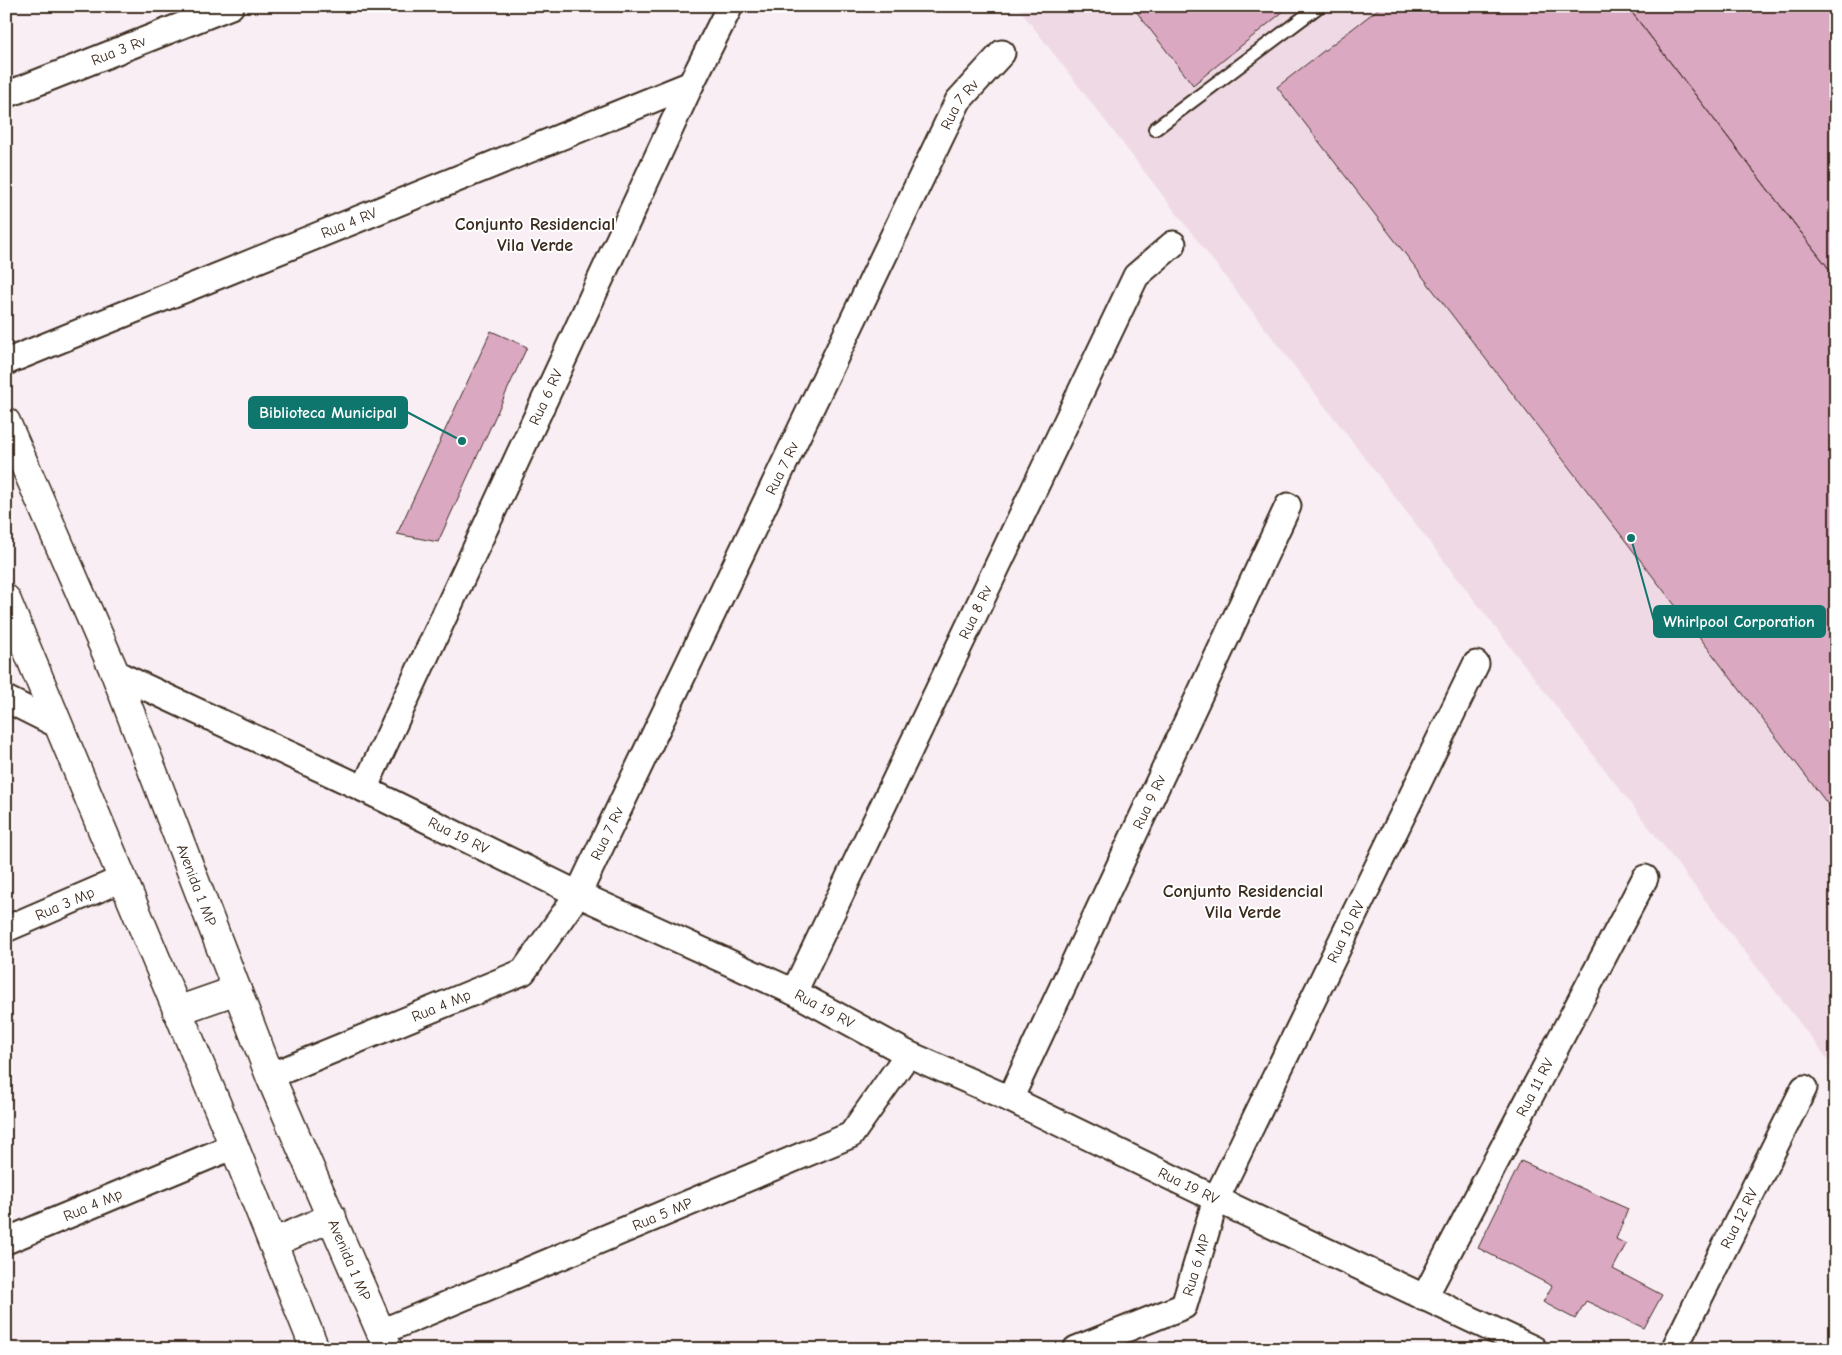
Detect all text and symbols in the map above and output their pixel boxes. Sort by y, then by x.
street label: Rua 3 Rv [89,31,149,69]
street label: Rua 7 Rv [937,75,983,133]
street label: Rua 4 RV [318,203,379,242]
district label: Conjunto Residencial Vila Verde [455,214,615,256]
street label: Rua 6 RV [525,366,566,428]
callout: Biblioteca Municipal [249,397,407,428]
text: Biblioteca Municipal [259,404,397,422]
street label: Rua 7 Rv [762,438,803,498]
street label: Rua 8 Rv [955,582,996,642]
callout: Whirlpool Corporation [1654,606,1825,637]
text: Whirlpool Corporation [1663,613,1815,631]
street label: Rua 9 Rv [1129,771,1170,832]
street label: Rua 7 Rv [587,803,628,863]
street label: Rua 19 RV [425,813,492,858]
street label: Avenida 1 MP [173,842,221,929]
district label: Conjunto Residencial Vila Verde [1163,881,1323,923]
street label: Rua 3 Mp [32,883,97,924]
street label: Rua 10 RV [1323,898,1368,966]
street label: Rua 4 Mp [409,985,473,1026]
street label: Rua 19 RV [792,985,858,1032]
street label: Rua 11 RV [1512,1055,1558,1120]
street label: Rua 19 RV [1155,1163,1222,1208]
street label: Rua 4 Mp [61,1185,125,1225]
street label: Rua 12 RV [1716,1185,1762,1252]
street label: Rua 5 MP [630,1193,696,1235]
street label: Avenida 1 MP [324,1217,375,1304]
street label: Rua 6 MP [1179,1231,1214,1298]

